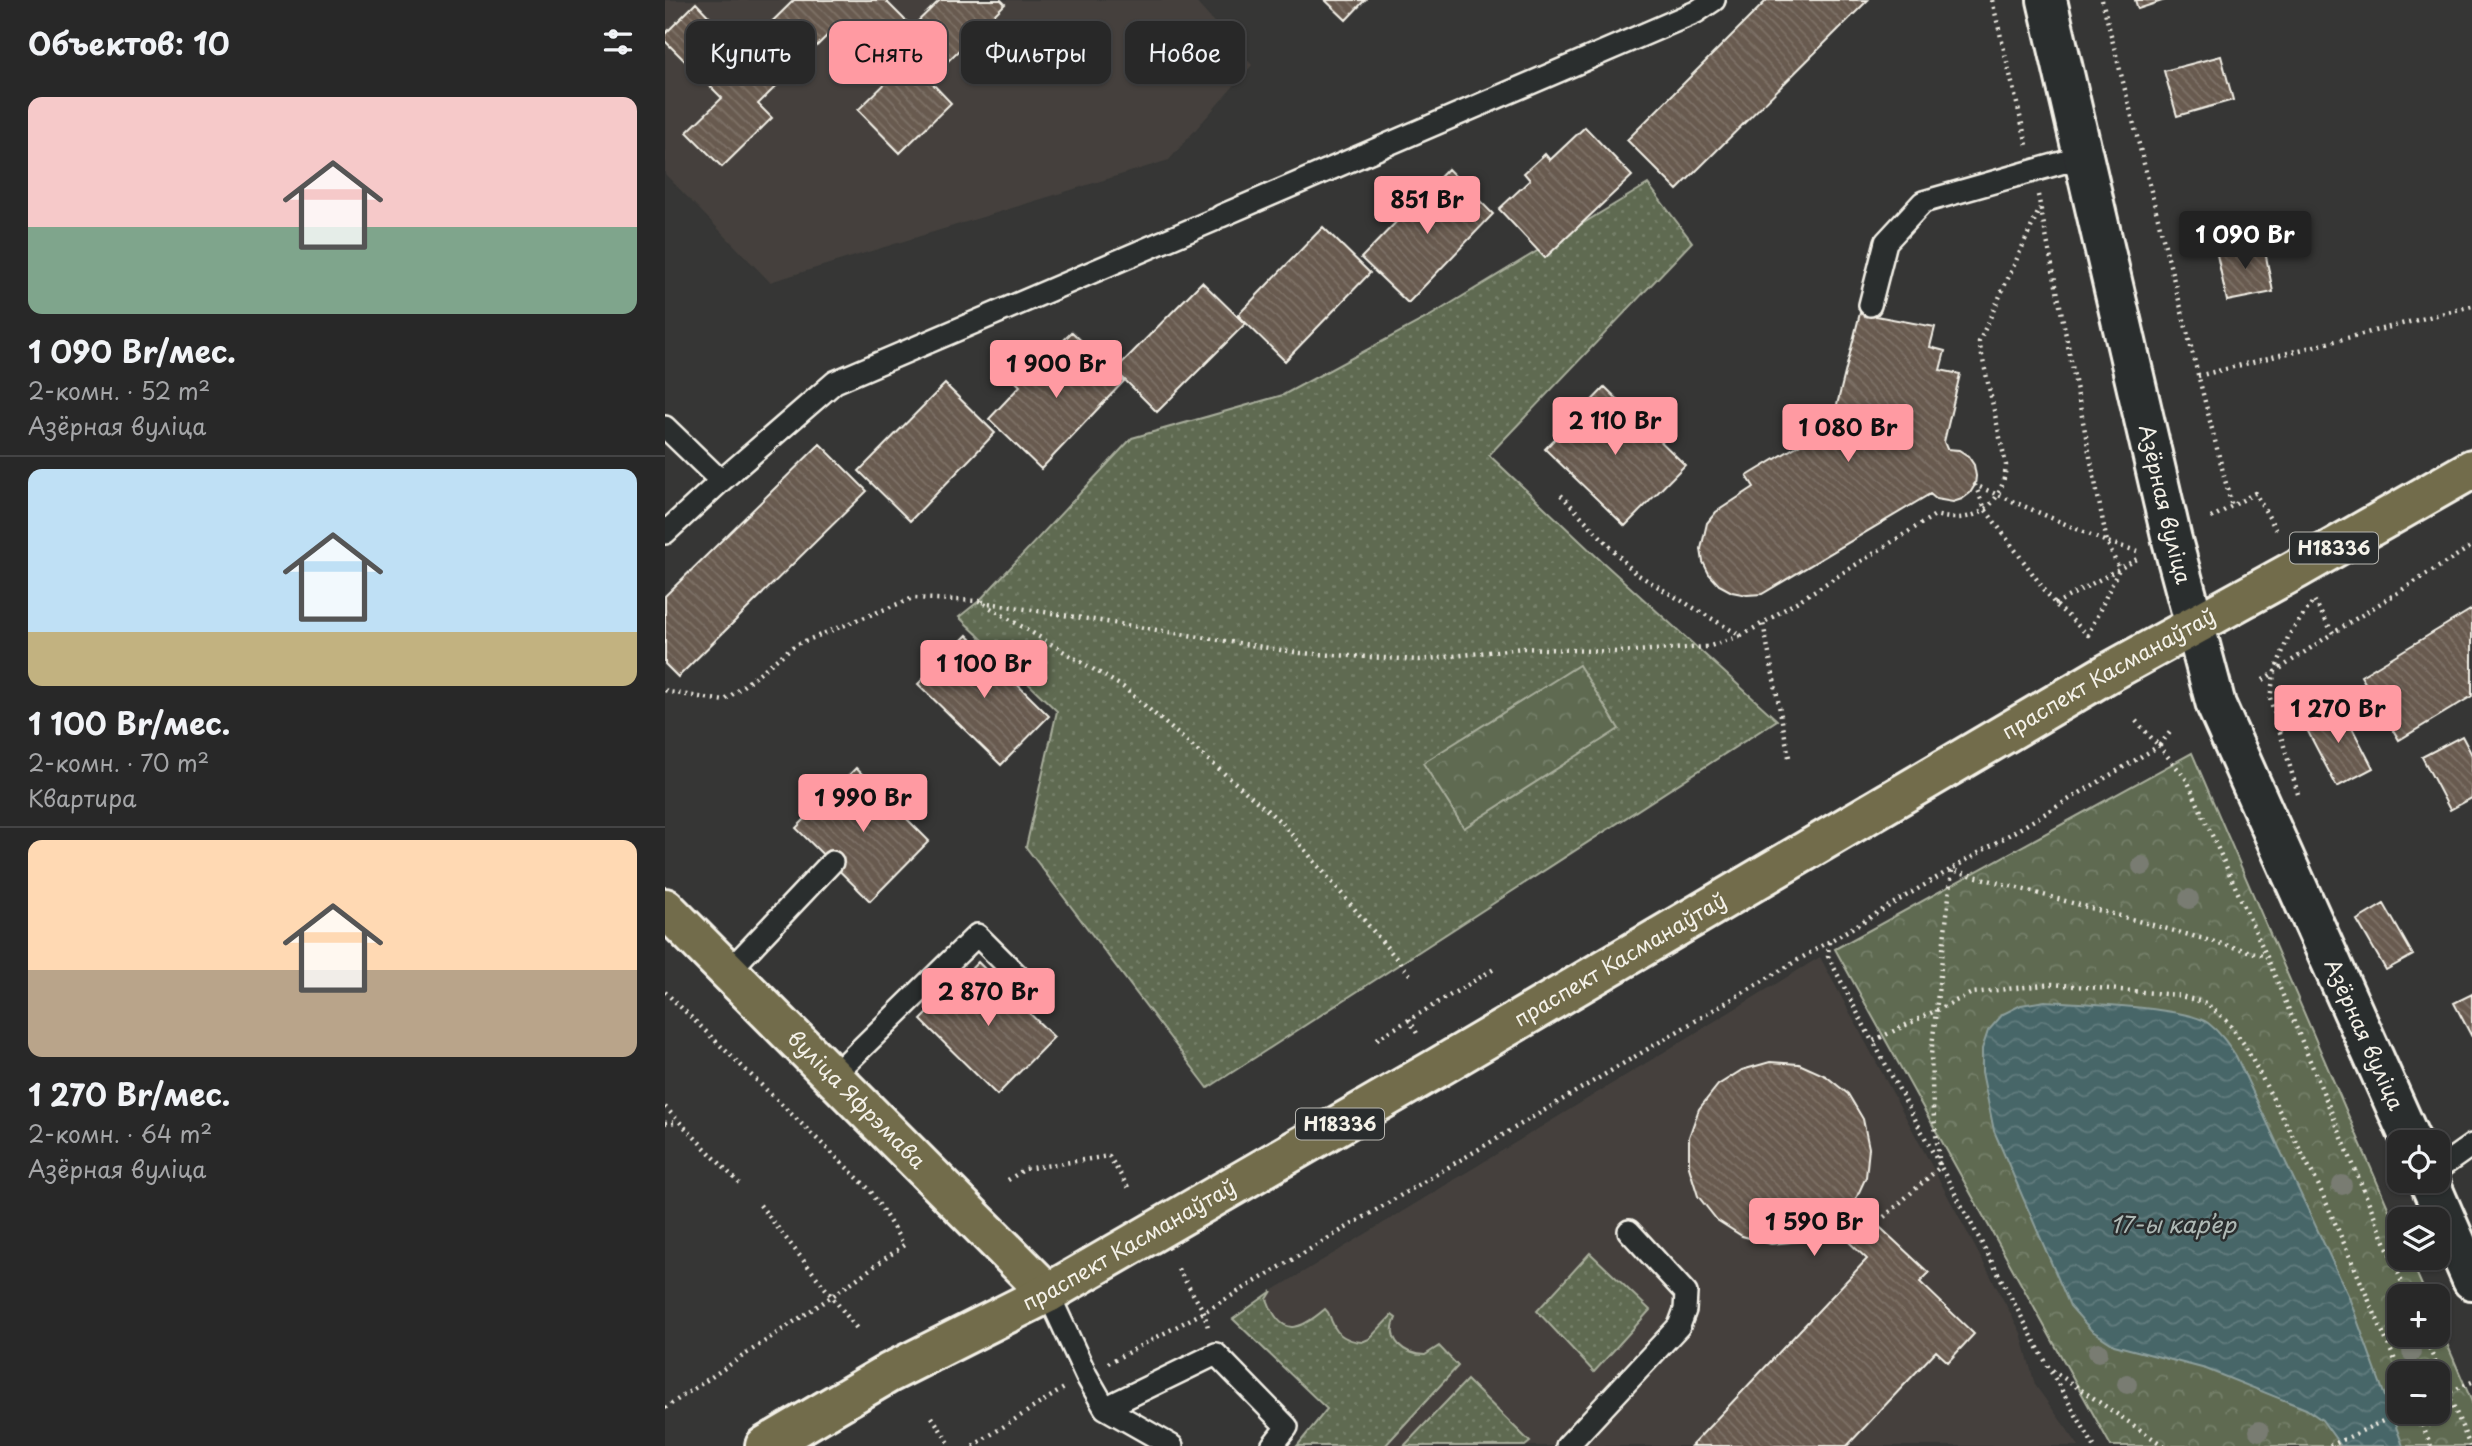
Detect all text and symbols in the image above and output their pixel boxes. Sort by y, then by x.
text: Объектов: 10 [28,20,230,65]
chip: Купить [686,21,815,84]
chip: Снять [829,21,947,84]
chip: Фильтры [961,21,1111,84]
chip: Новое [1125,21,1245,84]
icon: filters [599,23,637,61]
icon: home [270,142,396,268]
pin: 851 Br [1370,176,1484,236]
text: 851 Br [1390,181,1464,216]
pin: 1 090 Br [2173,212,2317,271]
text: 1 090 Br [2195,216,2295,251]
text: 1 090 Br/мес. [28,328,236,373]
pin: 1 900 Br [984,340,1128,400]
text: 1 900 Br [1006,345,1106,380]
text: 2-комн. · 52 m² [28,373,210,408]
pin: 2 110 Br [1543,398,1687,457]
text: 2 110 Br [1569,402,1661,437]
pin: 1 080 Br [1776,405,1920,464]
text: Азёрная вуліца [28,408,206,443]
text: 1 080 Br [1798,409,1898,444]
street label: Азёрная вуліца [2132,421,2201,587]
icon: home [270,514,396,640]
road number: Н18336 [2290,533,2378,564]
street label: праспект Касманаўтаў [1995,599,2221,746]
pin: 1 100 Br [912,640,1056,700]
text: 1 100 Br [936,645,1032,680]
pin: 1 270 Br [2266,686,2410,745]
text: 1 270 Br [2290,690,2386,725]
text: 1 100 Br/мес. [28,700,230,745]
text: 2-комн. · 70 m² [28,745,209,780]
pin: 1 990 Br [791,774,935,834]
text: 1 990 Br [814,779,912,814]
text: Квартира [28,780,136,815]
street label: праспект Касманаўтаў [1507,883,1732,1033]
icon: home [270,885,396,1011]
street label: Азёрная вуліца [2317,953,2413,1115]
pin: 2 870 Br [916,968,1060,1028]
text: 2 870 Br [938,973,1038,1008]
street label: вуліца Яфрэмава [781,1022,935,1176]
text: 1 270 Br/мес. [28,1071,230,1116]
road number: Н18336 [1296,1108,1384,1140]
text: 2-комн. · 64 m² [28,1116,212,1151]
map controls [2387,1130,2450,1424]
button: locate [2387,1130,2450,1193]
text: Азёрная вуліца [28,1151,206,1186]
street label: праспект Касманаўтаў [1016,1170,1241,1318]
pin: 1 590 Br [1742,1198,1886,1258]
text: 1 590 Br [1765,1203,1863,1238]
water label: 17-ы кар’ер [2110,1206,2237,1241]
button: layers [2387,1207,2450,1270]
button: + [2387,1284,2450,1347]
button: − [2387,1361,2450,1424]

